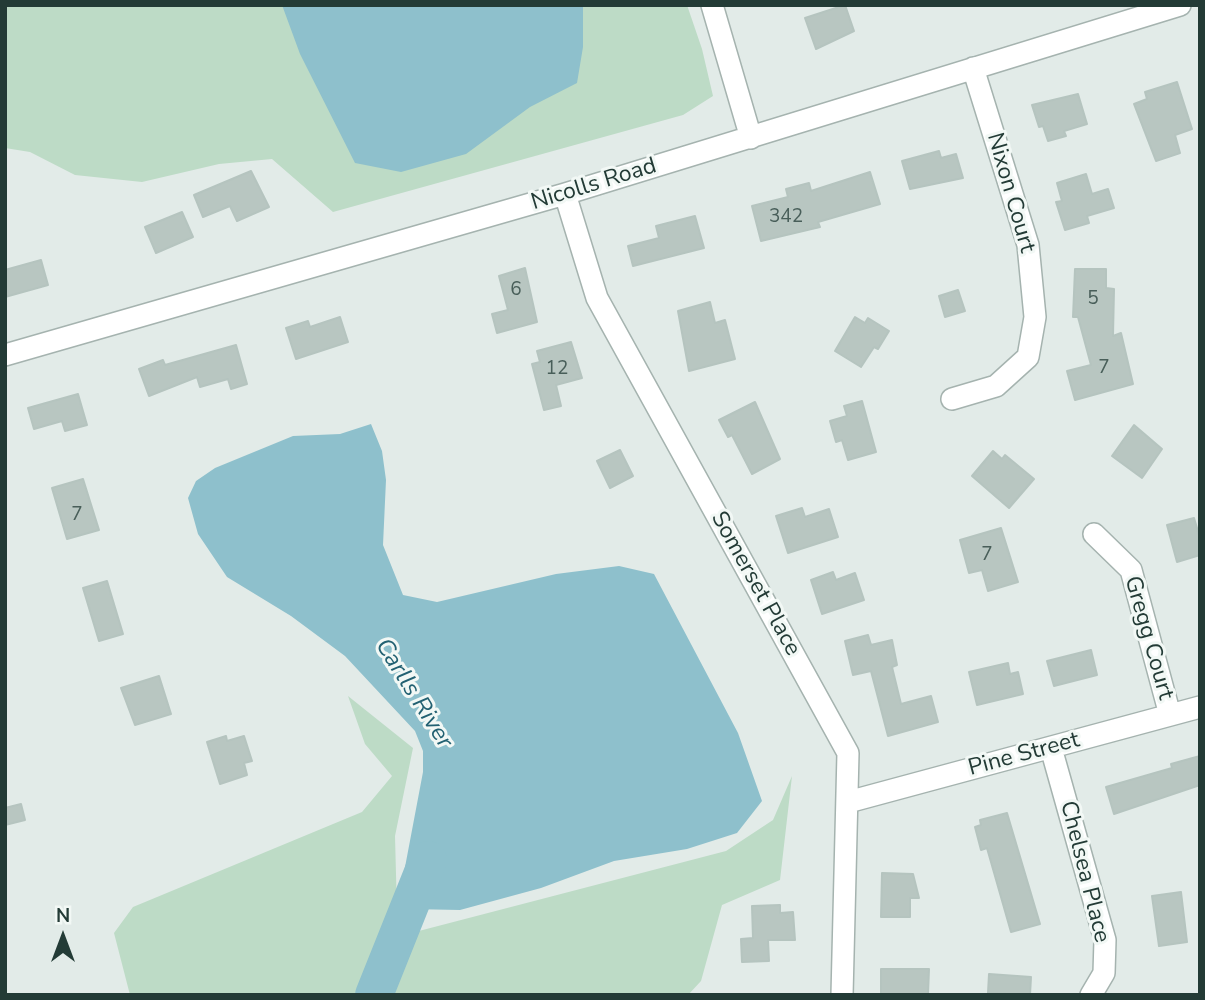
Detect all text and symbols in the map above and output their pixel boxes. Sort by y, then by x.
street label: Nixon Court [980,130,1040,256]
street label: Nicolls Road [528,153,660,217]
house number: 342 [769,206,803,228]
house number: 6 [510,279,522,301]
house number: 5 [1087,288,1099,310]
house number: 7 [1098,357,1110,379]
house number: 12 [546,358,568,380]
house number: 7 [71,504,83,526]
street label: Somerset Place [704,507,806,661]
house number: 7 [981,544,993,566]
street label: Gregg Court [1117,573,1179,703]
water label: Carlls River [368,634,458,754]
street label: Pine Street [965,727,1083,783]
street label: Chelsea Place [1053,798,1115,946]
north arrow [28,902,98,972]
text: N [56,903,70,929]

